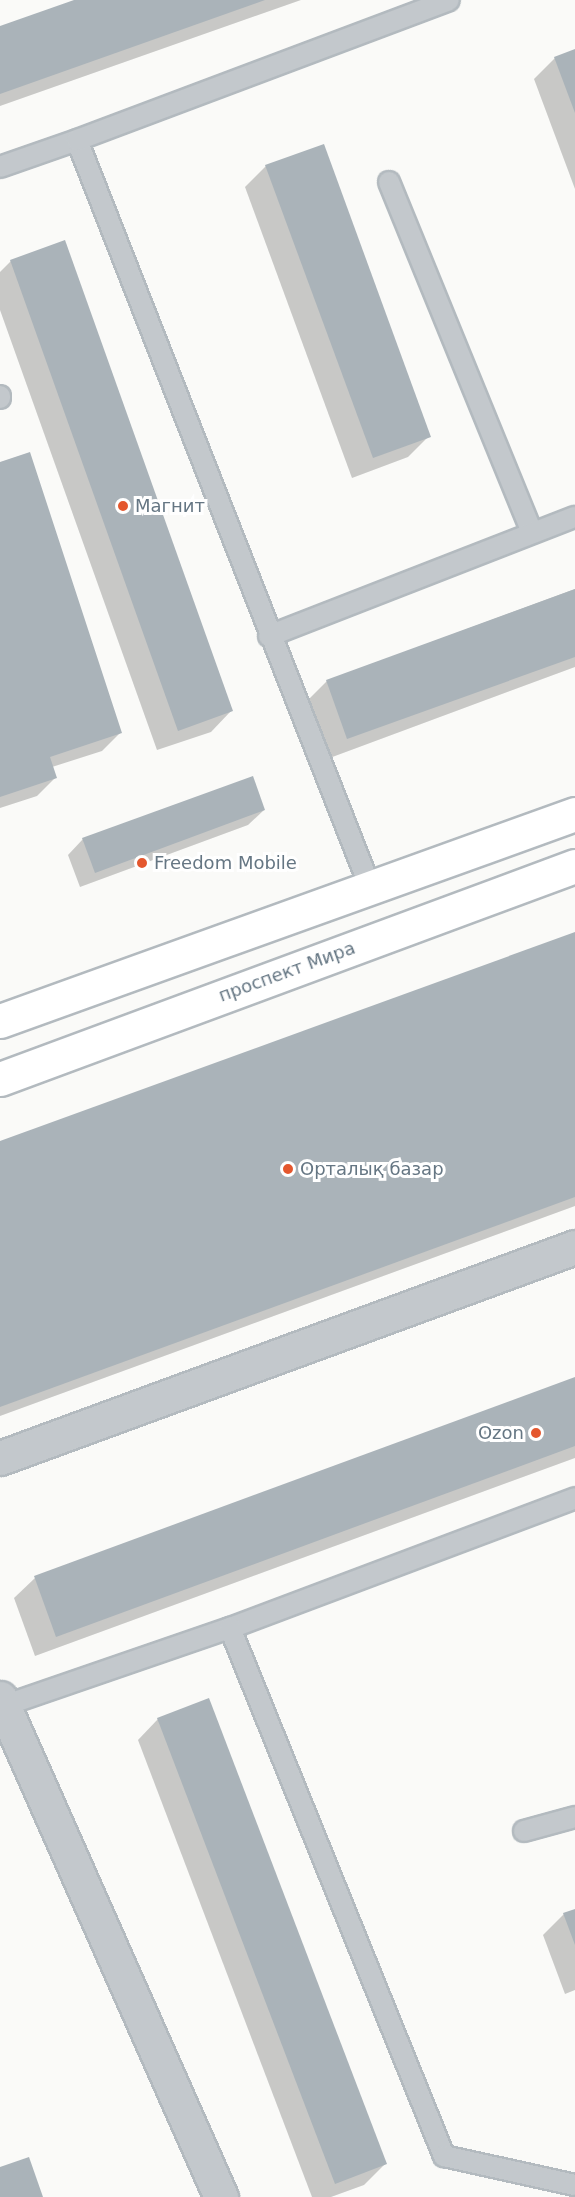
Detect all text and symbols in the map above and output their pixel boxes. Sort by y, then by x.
place label: Магнит [135,495,205,517]
marker: Магнит [116,499,130,513]
place label: Freedom Mobile [154,852,297,874]
marker: Freedom Mobile [135,856,149,870]
street label: проспект Мира [216,937,358,1007]
place label: Орталық базар [300,1158,444,1180]
marker: Орталық базар [281,1162,295,1176]
place label: Ozon [478,1422,524,1444]
marker: Ozon [529,1426,543,1440]

